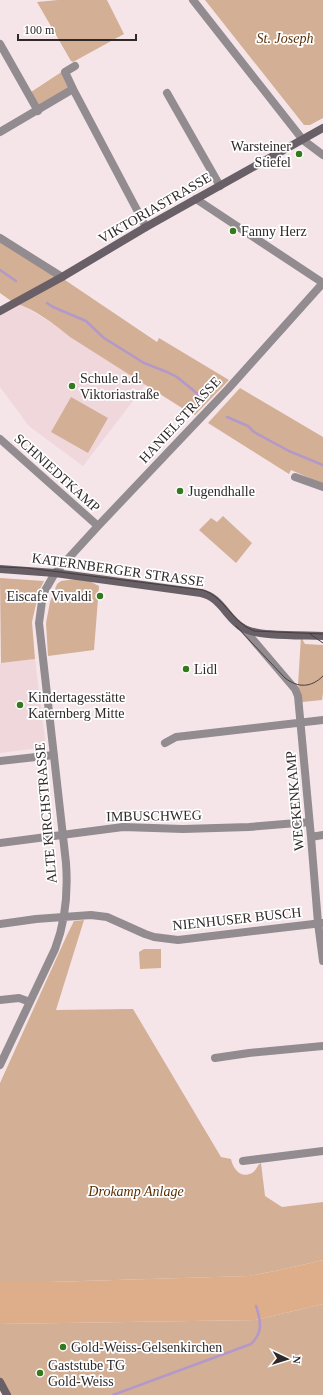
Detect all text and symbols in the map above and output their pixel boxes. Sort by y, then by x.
scale bar [18,16,136,42]
text: 100 m [24,23,55,37]
park label: St. Joseph [257,31,313,46]
place label: Warsteiner Stiefel [231,139,291,170]
marker: Warsteiner Stiefel [294,149,304,159]
street label: VIKTORIASTRASSE [96,170,214,246]
place label: Fanny Herz [241,224,307,239]
marker: Fanny Herz [228,226,238,236]
place label: Schule a.d. Viktoriastraße [80,371,159,402]
street label: HANIELSTRASSE [136,374,224,466]
marker: Schule a.d. Viktoriastraße [67,381,77,391]
street label: SCHNIEDTKAMP [11,431,103,515]
place label: Jugendhalle [188,484,255,499]
marker: Jugendhalle [175,486,185,496]
street label: KATERNBERGER STRASSE [31,550,205,590]
place label: Eiscafe Vivaldi [6,589,92,604]
marker: Eiscafe Vivaldi [95,591,105,601]
place label: Lidl [194,662,217,677]
marker: Lidl [181,664,191,674]
place label: Kindertagesstätte Katernberg Mitte [28,690,125,721]
marker: Kindertagesstätte Katernberg Mitte [15,700,25,710]
street label: ALTE KIRCHSTRASSE [32,742,60,884]
street label: WECKENKAMP [283,750,307,852]
street label: IMBUSCHWEG [106,808,202,824]
street label: NIENHUSER BUSCH [172,905,302,933]
park label: Drokamp Anlage [87,1184,184,1199]
north arrow [267,1339,307,1379]
place label: Gold-Weiss-Gelsenkirchen [71,1340,222,1355]
marker: Gold-Weiss-Gelsenkirchen [58,1342,68,1352]
text: N [291,1355,303,1364]
place label: Gaststube TG Gold-Weiss [48,1358,125,1389]
marker: Gaststube TG Gold-Weiss [35,1368,45,1378]

